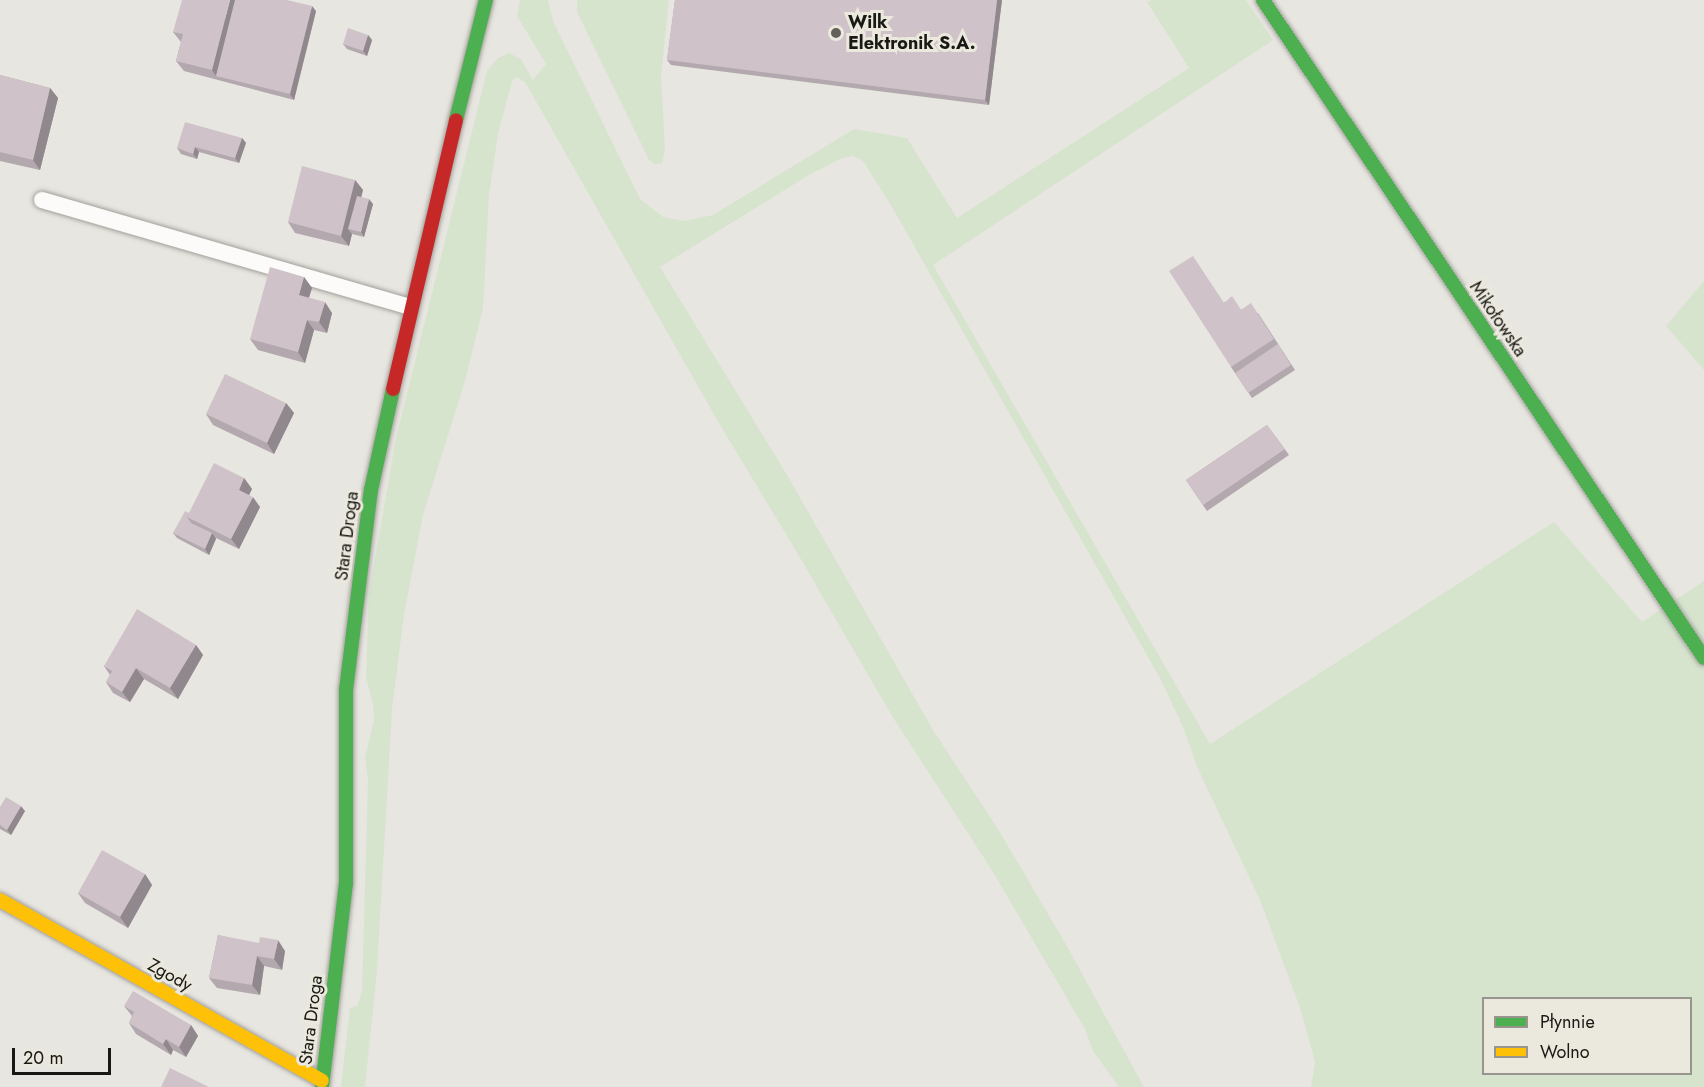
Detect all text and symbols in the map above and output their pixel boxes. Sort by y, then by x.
place label: Wilk Elektronik S.A. [848,12,976,54]
marker: Wilk Elektronik S.A. [829,26,843,40]
street label: Mikołowska [1465,277,1531,361]
street label: Stara Droga [331,490,363,582]
street label: Zgody [144,954,196,996]
street label: Stara Droga [295,974,327,1066]
legend [1482,997,1692,1075]
text: Płynnie [1540,1009,1595,1035]
scale bar [15,1036,114,1074]
text: Wolno [1540,1039,1590,1065]
text: 20 m [23,1045,63,1071]

